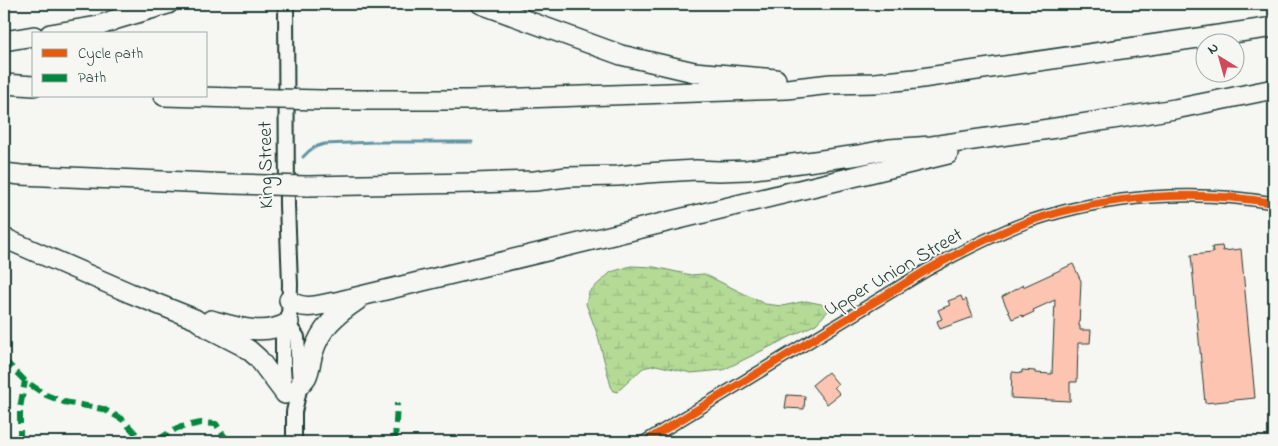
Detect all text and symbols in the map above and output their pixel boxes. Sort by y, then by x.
legend [32,32,208,98]
north arrow [1196,32,1246,82]
text: N [1203,38,1223,60]
text: Cycle path [78,43,143,66]
text: Path [78,67,106,89]
street label: King Street [252,121,283,209]
street label: Upper Union Street [819,221,969,325]

